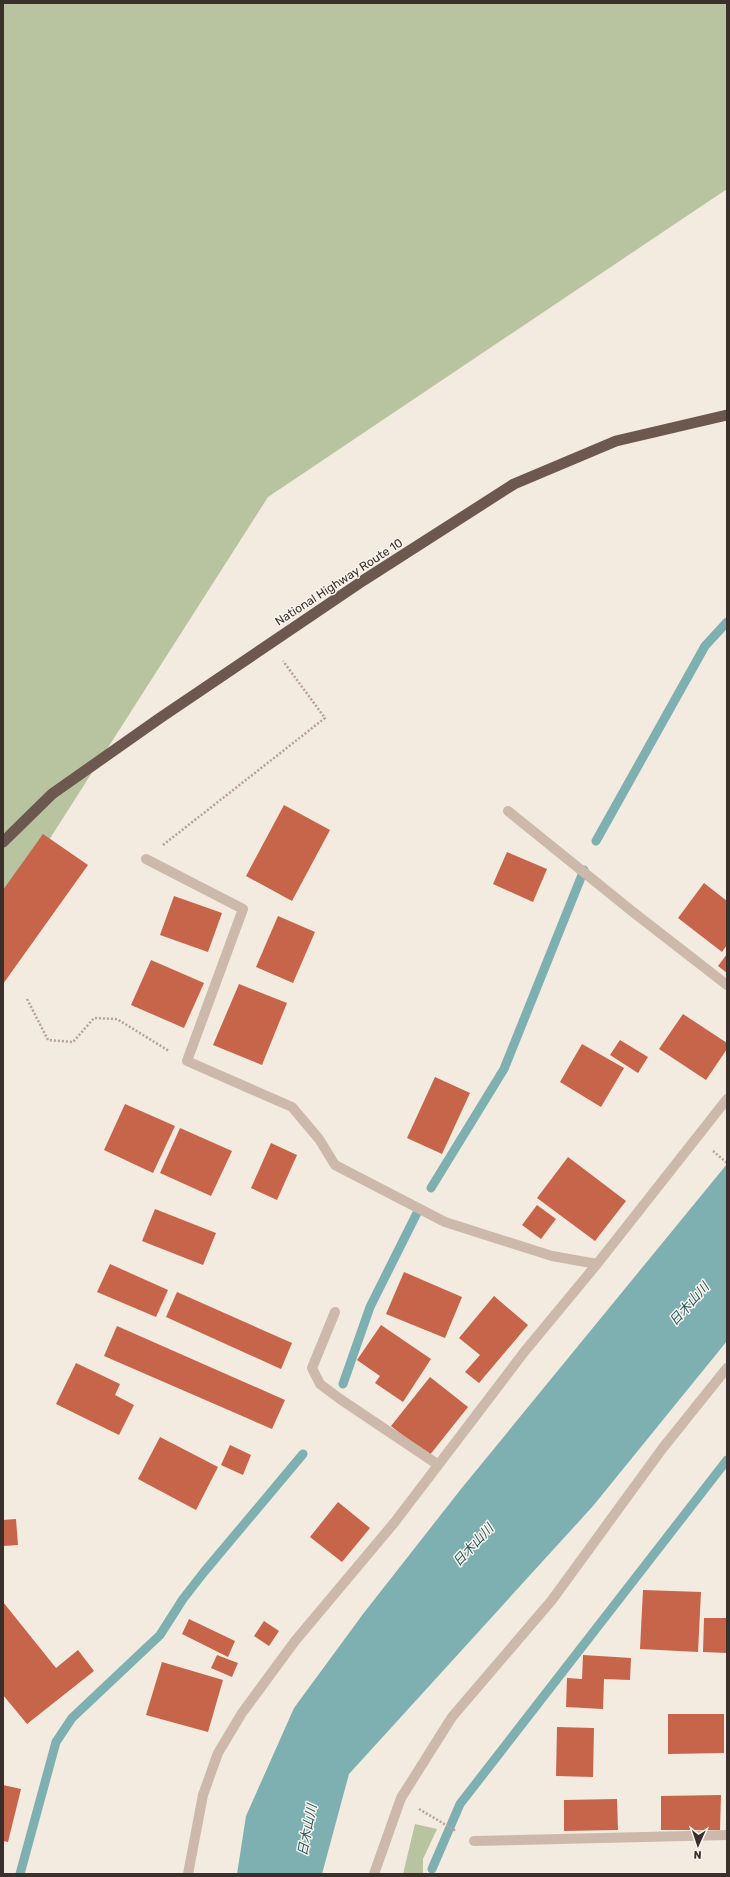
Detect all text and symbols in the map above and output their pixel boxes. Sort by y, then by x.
street label: National Highway Route 10 [273,536,405,628]
water label: 日木山川 [666,1278,713,1328]
water label: 日木山川 [450,1519,498,1569]
water label: 日木山川 [295,1801,320,1857]
north arrow [678,1825,718,1865]
text: N [693,1848,702,1861]

